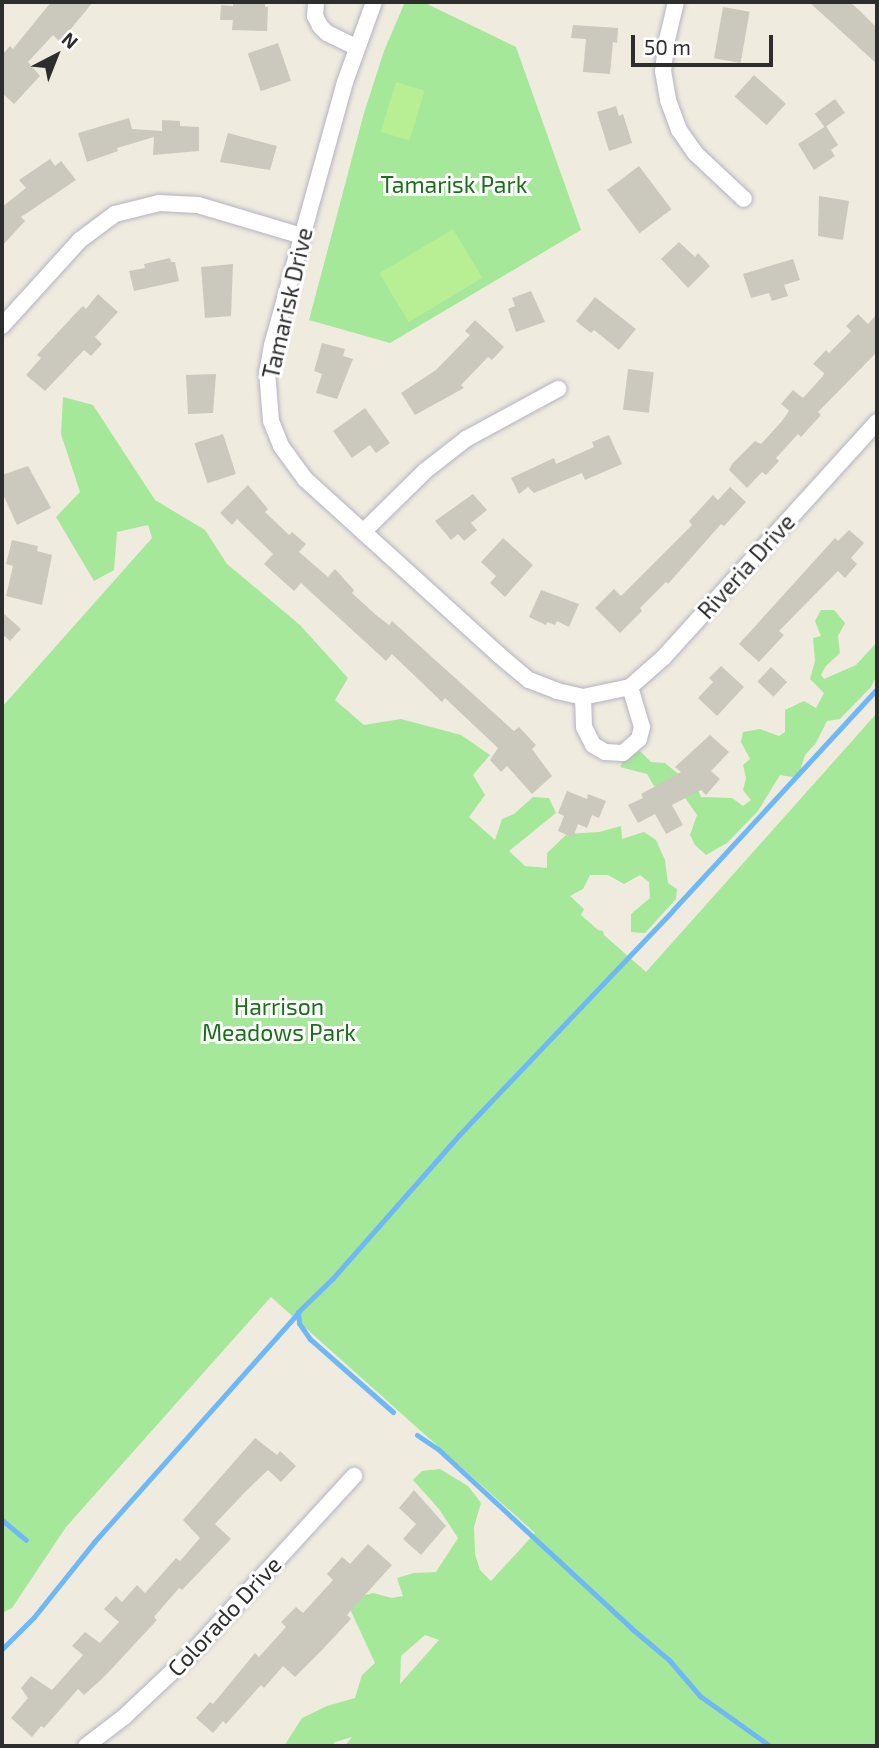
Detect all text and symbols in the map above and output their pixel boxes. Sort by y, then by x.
north arrow [21,21,91,91]
scale bar [634,21,776,65]
text: N [58,27,83,53]
text: 50 m [644,34,691,59]
park label: Tamarisk Park [380,170,528,198]
street label: Tamarisk Drive [256,225,318,381]
street label: Riveria Drive [692,508,800,624]
park label: Harrison Meadows Park [202,992,356,1046]
street label: Colorado Drive [161,1550,287,1682]

